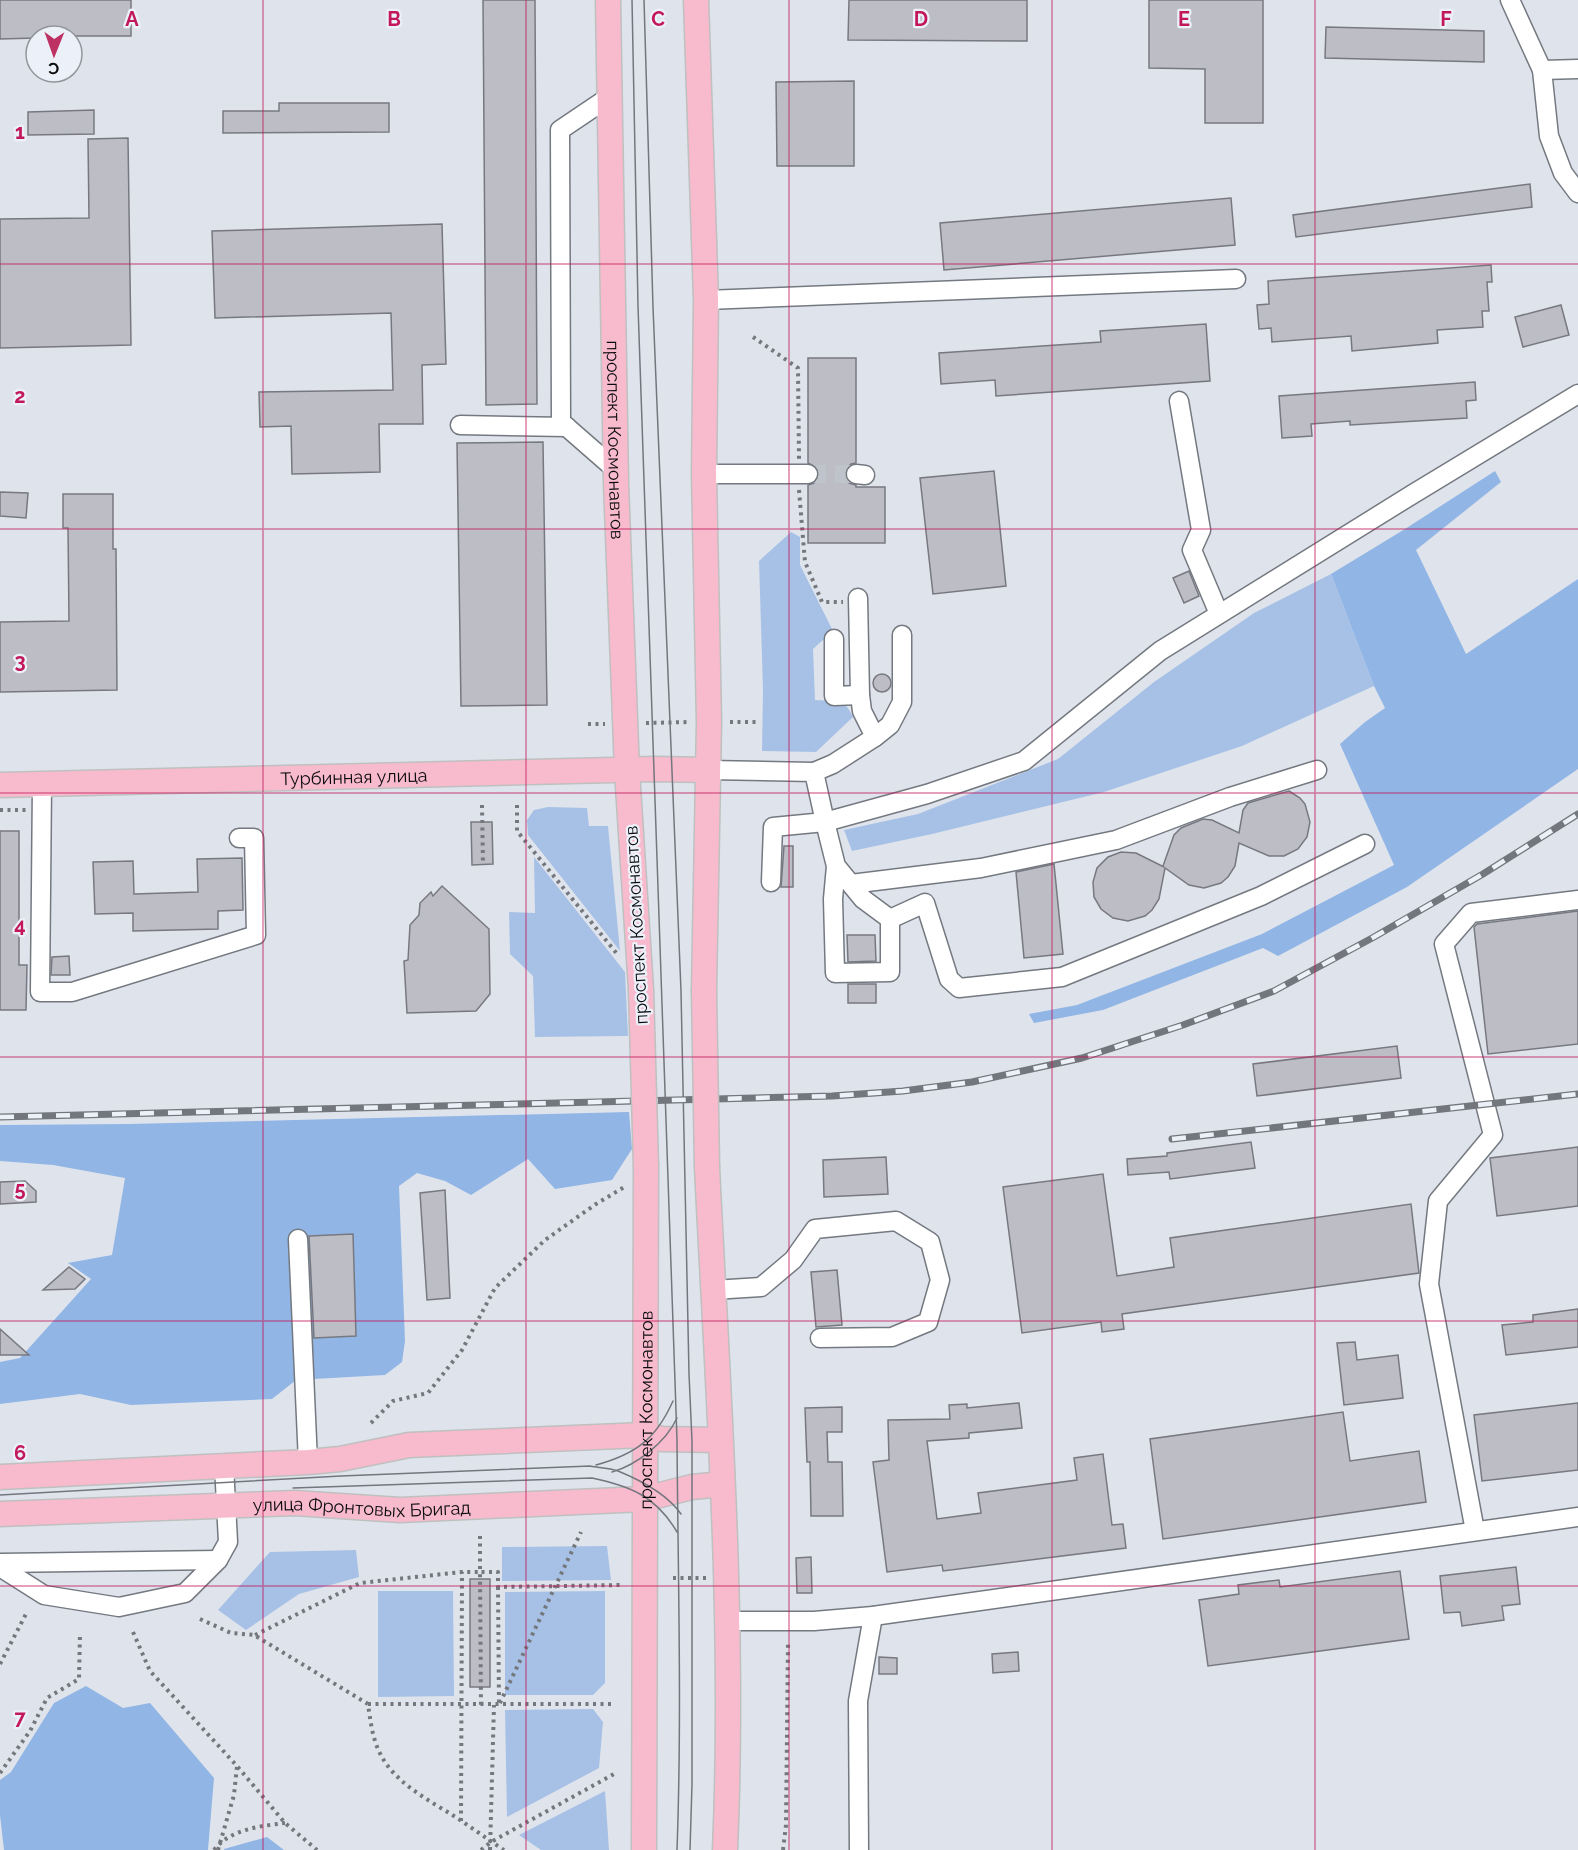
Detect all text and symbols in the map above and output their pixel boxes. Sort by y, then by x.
text: A [125,7,139,31]
text: B [387,7,401,31]
text: C [651,7,665,31]
text: D [914,7,928,31]
text: E [1178,7,1190,31]
text: F [1440,7,1452,31]
north arrow [24,24,84,84]
text: С [48,59,59,78]
text: 1 [15,120,25,144]
street label: проспект Космонавтов [603,340,629,540]
text: 2 [14,384,26,408]
text: 3 [14,649,26,673]
street label: Турбинная улица [280,764,428,789]
street label: проспект Космонавтов [620,825,652,1025]
text: 4 [14,913,26,937]
text: 5 [14,1177,26,1201]
street label: проспект Космонавтов [634,1310,656,1510]
text: 6 [14,1441,26,1465]
street label: улица Фронтовых Бригад [252,1492,471,1521]
text: 7 [14,1706,26,1730]

